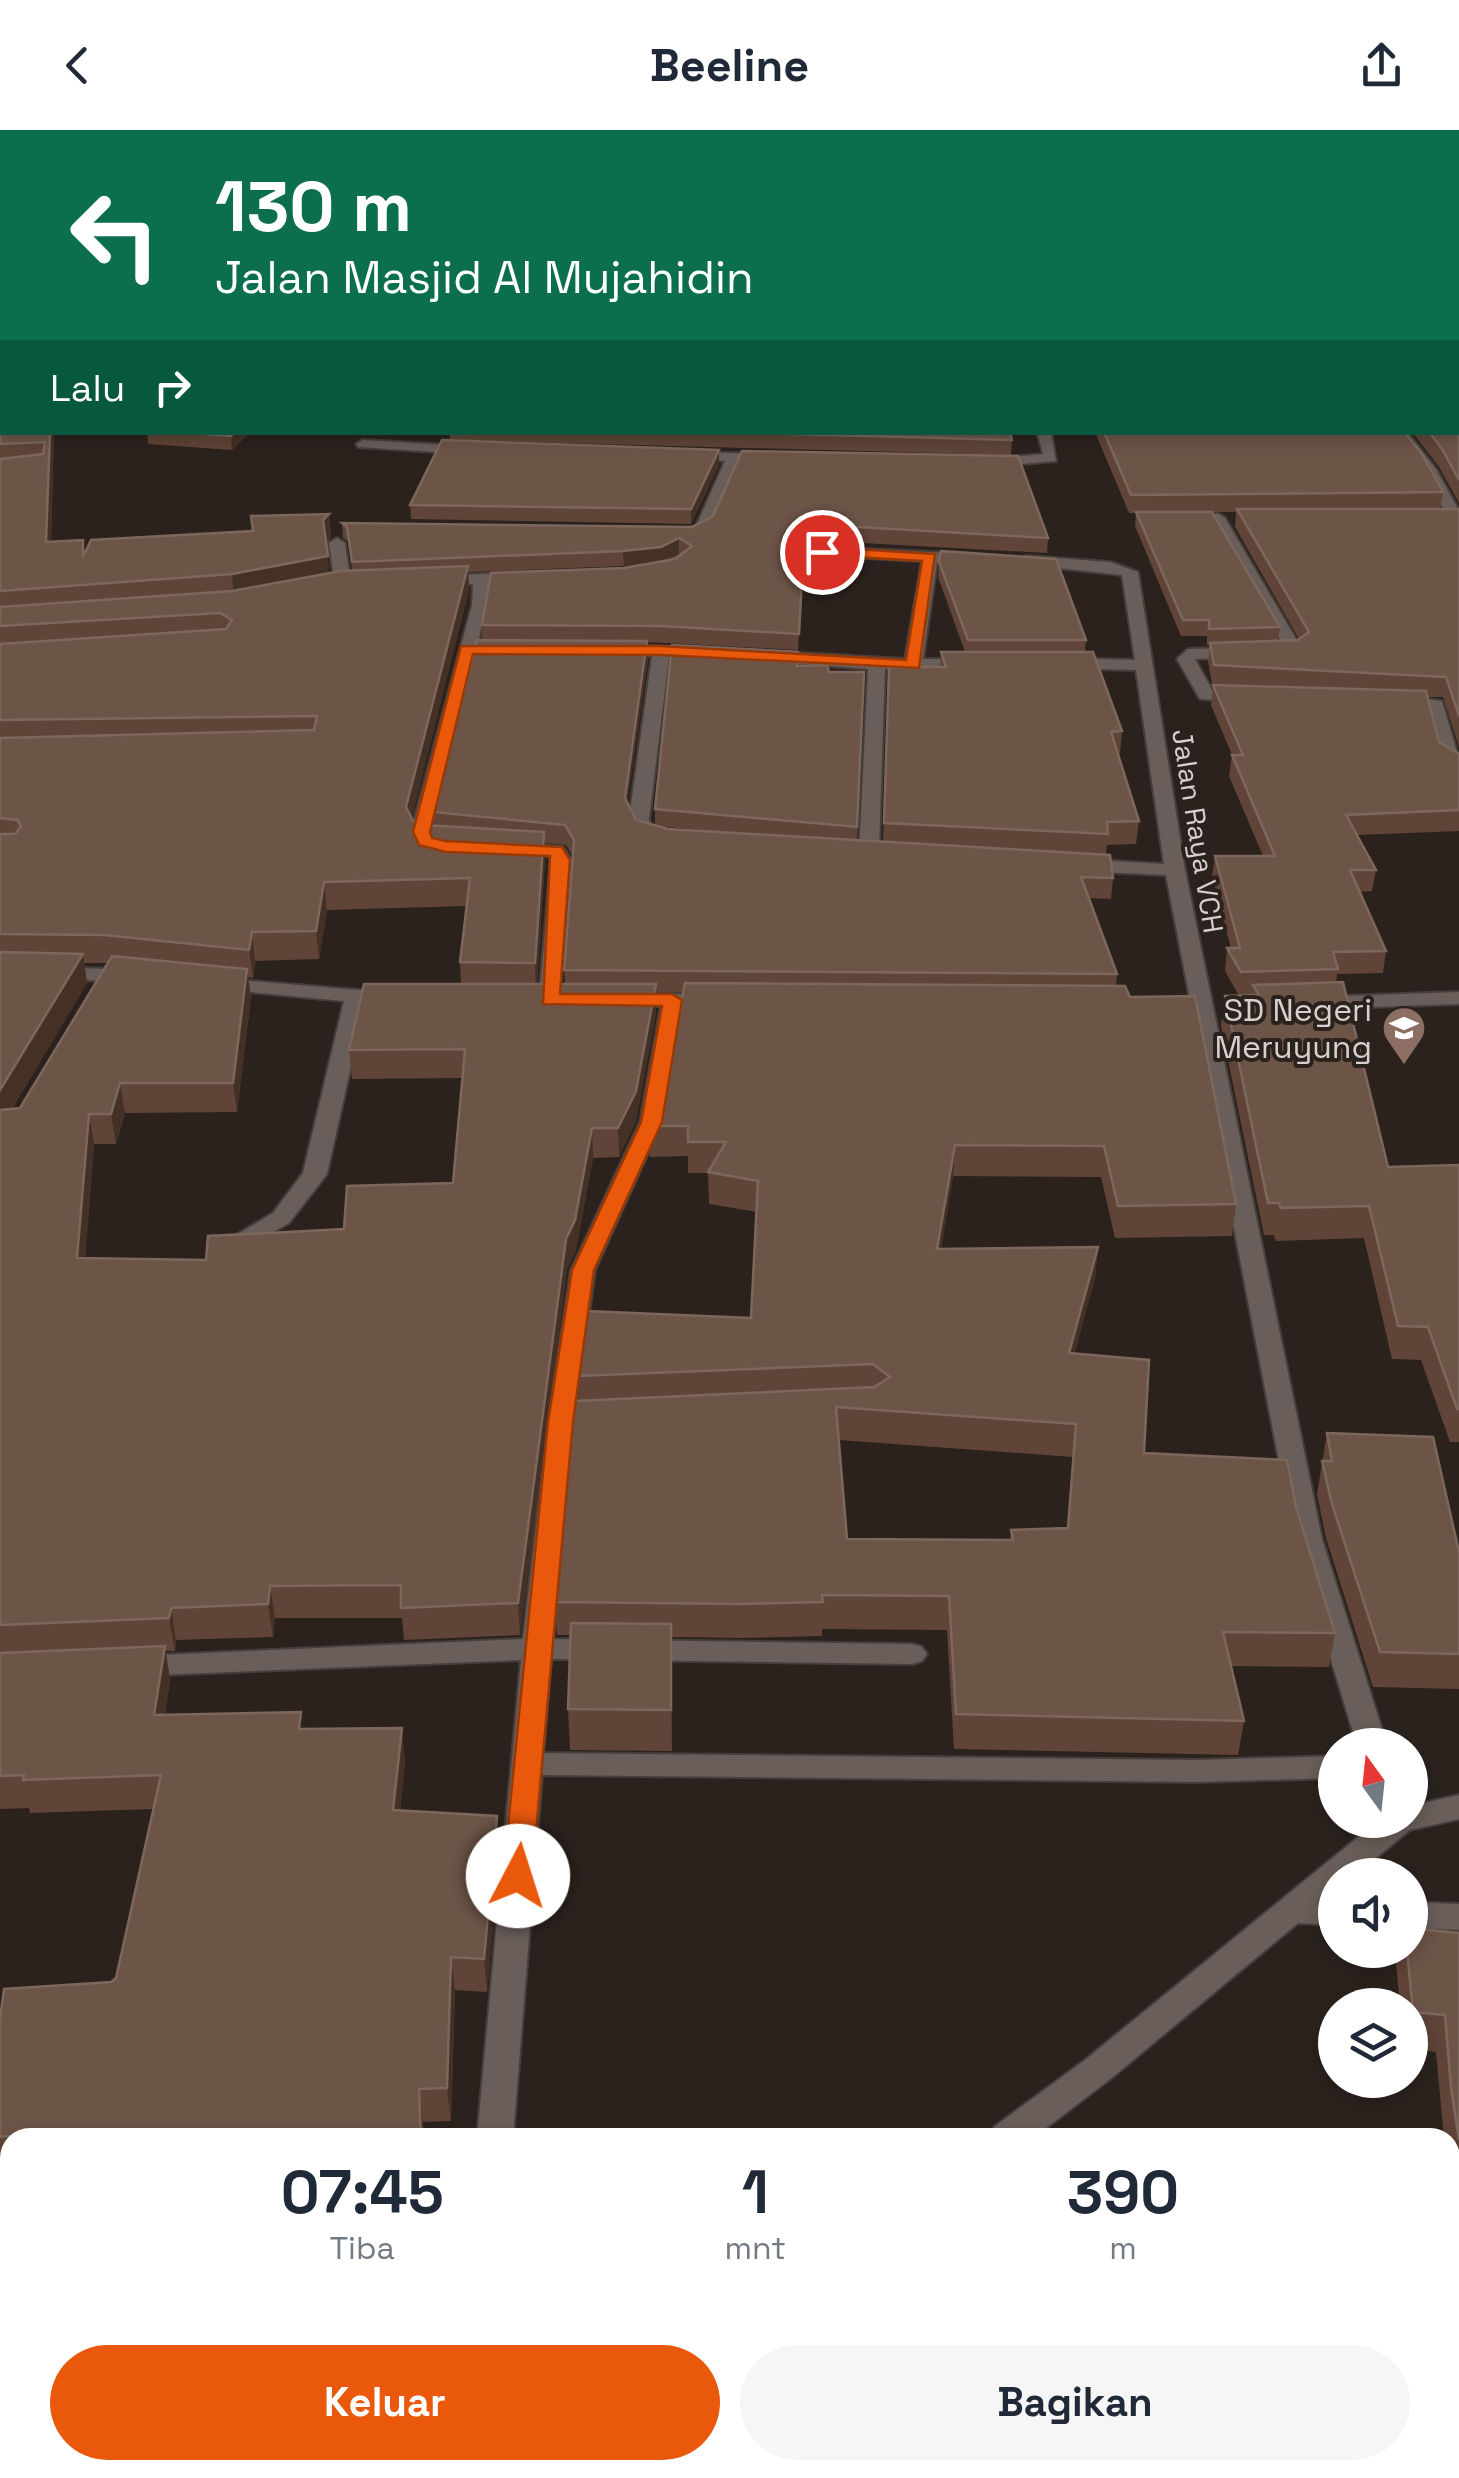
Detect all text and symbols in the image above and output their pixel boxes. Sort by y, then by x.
text: Beeline [650,37,809,94]
icon: back [50,38,105,93]
icon: share [1354,38,1409,93]
text: 130 m [215,162,412,251]
icon: left [50,170,180,300]
text: Jalan Masjid Al Mujahidin [215,249,754,306]
icon: right [145,360,200,415]
text: Lalu [50,364,125,412]
pin [780,510,865,595]
icon: arrive [795,525,850,580]
street label: Jalan Raya VCH [1164,726,1232,936]
place label: SD Negeri Meruyung [1214,990,1372,1067]
school or university icon: SD Negeri Meruyung [1381,1005,1427,1066]
north arrow [1318,1728,1428,1838]
map controls [1318,1728,1428,2098]
position arrow [466,1824,570,1928]
button: sound [1318,1858,1428,1968]
button: layers [1318,1988,1428,2098]
text: 07:45 [281,2154,444,2231]
text: 1 [742,2154,769,2231]
text: 390 [1067,2154,1179,2231]
text: Tiba [330,2228,395,2268]
text: mnt [725,2228,786,2268]
text: m [1109,2228,1137,2268]
button: Keluar [50,2345,720,2460]
button: Bagikan [740,2345,1410,2460]

